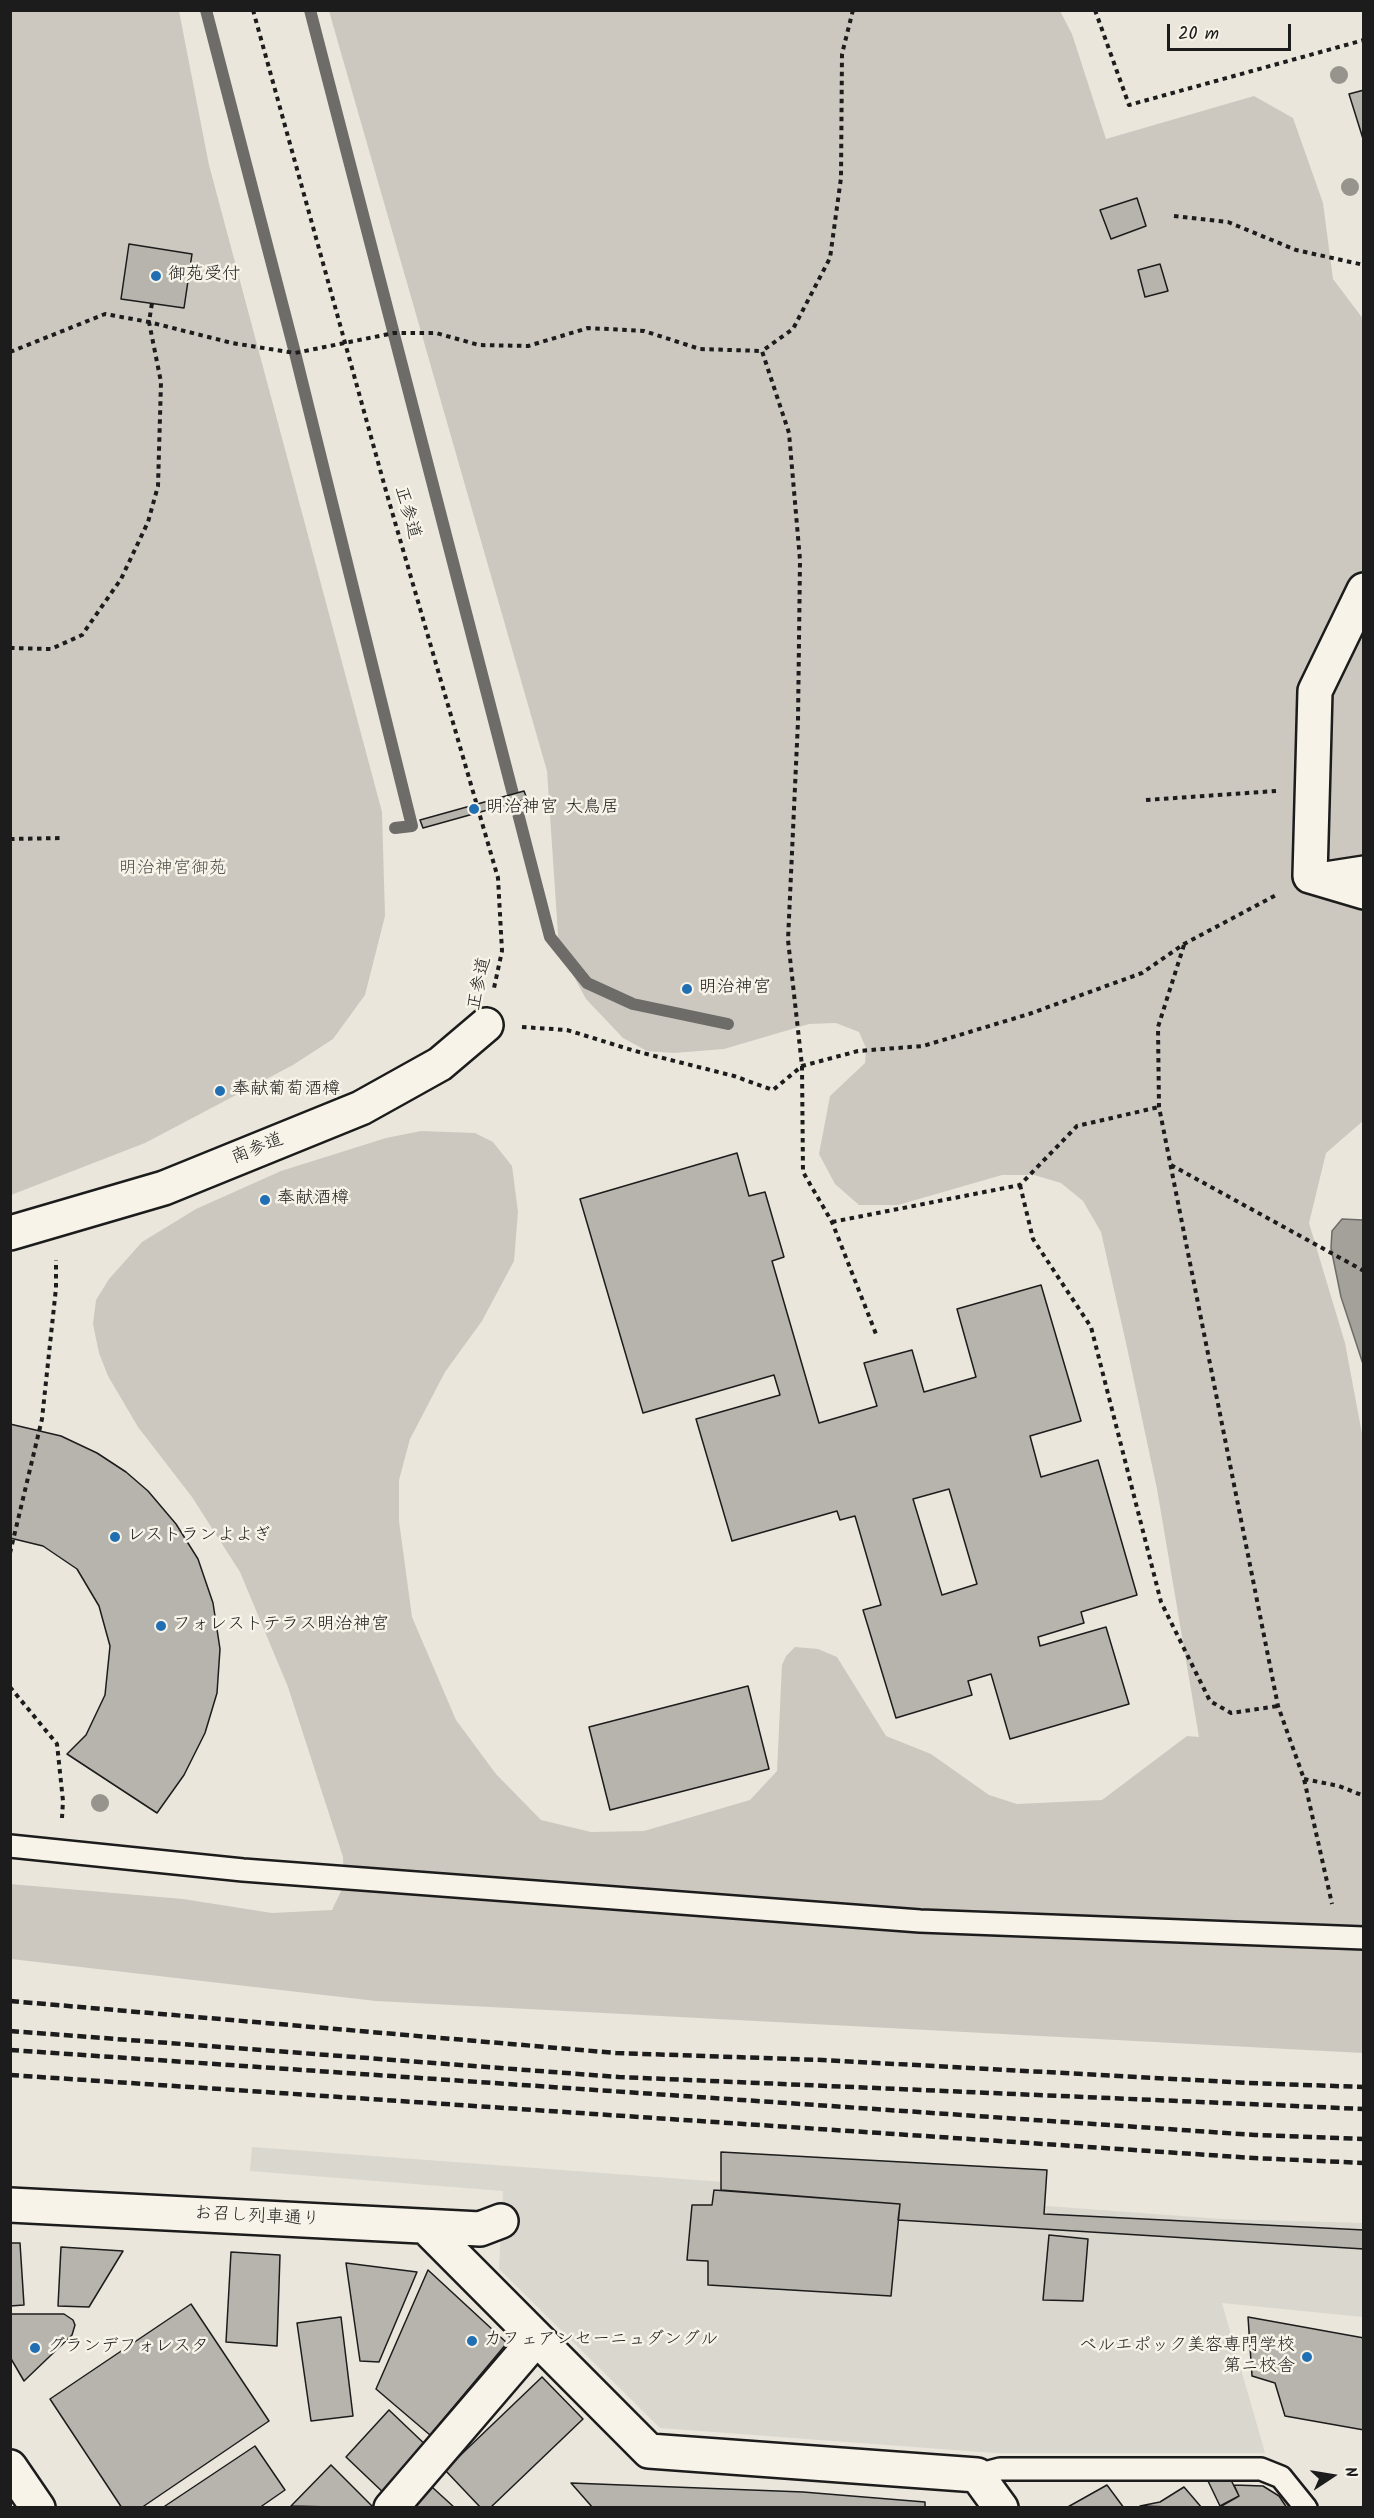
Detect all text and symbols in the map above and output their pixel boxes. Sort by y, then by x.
scale bar [1170,12,1294,50]
text: 20 m [1178,20,1219,49]
place label: 御苑受付 [168,265,240,287]
marker: 御苑受付 [149,269,163,283]
street label: 正参道 [388,484,424,542]
place label: 明治神宮 大鳥居 [486,798,619,820]
marker: 明治神宮 大鳥居 [467,802,481,816]
park label: 明治神宮御苑 [119,859,227,881]
street label: 正参道 [465,955,497,1013]
place label: 明治神宮 [699,978,771,1000]
marker: 明治神宮 [680,982,694,996]
place label: 奉献葡萄酒樽 [232,1080,340,1102]
marker: 奉献葡萄酒樽 [213,1084,227,1098]
street label: 南参道 [229,1130,287,1170]
place label: 奉献酒樽 [277,1189,349,1211]
marker: 奉献酒樽 [258,1193,272,1207]
place label: レストランよよぎ [127,1526,271,1548]
marker: レストランよよぎ [108,1530,122,1544]
place label: フォレストテラス明治神宮 [173,1615,389,1637]
marker: フォレストテラス明治神宮 [154,1619,168,1633]
street label: お召し列車通り [194,2204,320,2232]
place label: カフェアンセーニュダングル [484,2330,718,2352]
marker: カフェアンセーニュダングル [465,2334,479,2348]
place label: ベルエポック美容専門学校 第ニ校舎 [1079,2336,1295,2378]
place label: グランデフォレスタ [47,2337,209,2359]
marker: グランデフォレスタ [28,2341,42,2355]
marker: ベルエポック美容専門学校 第ニ校舎 [1300,2350,1314,2364]
north arrow [1302,2446,1362,2506]
text: N [1337,2465,1363,2480]

